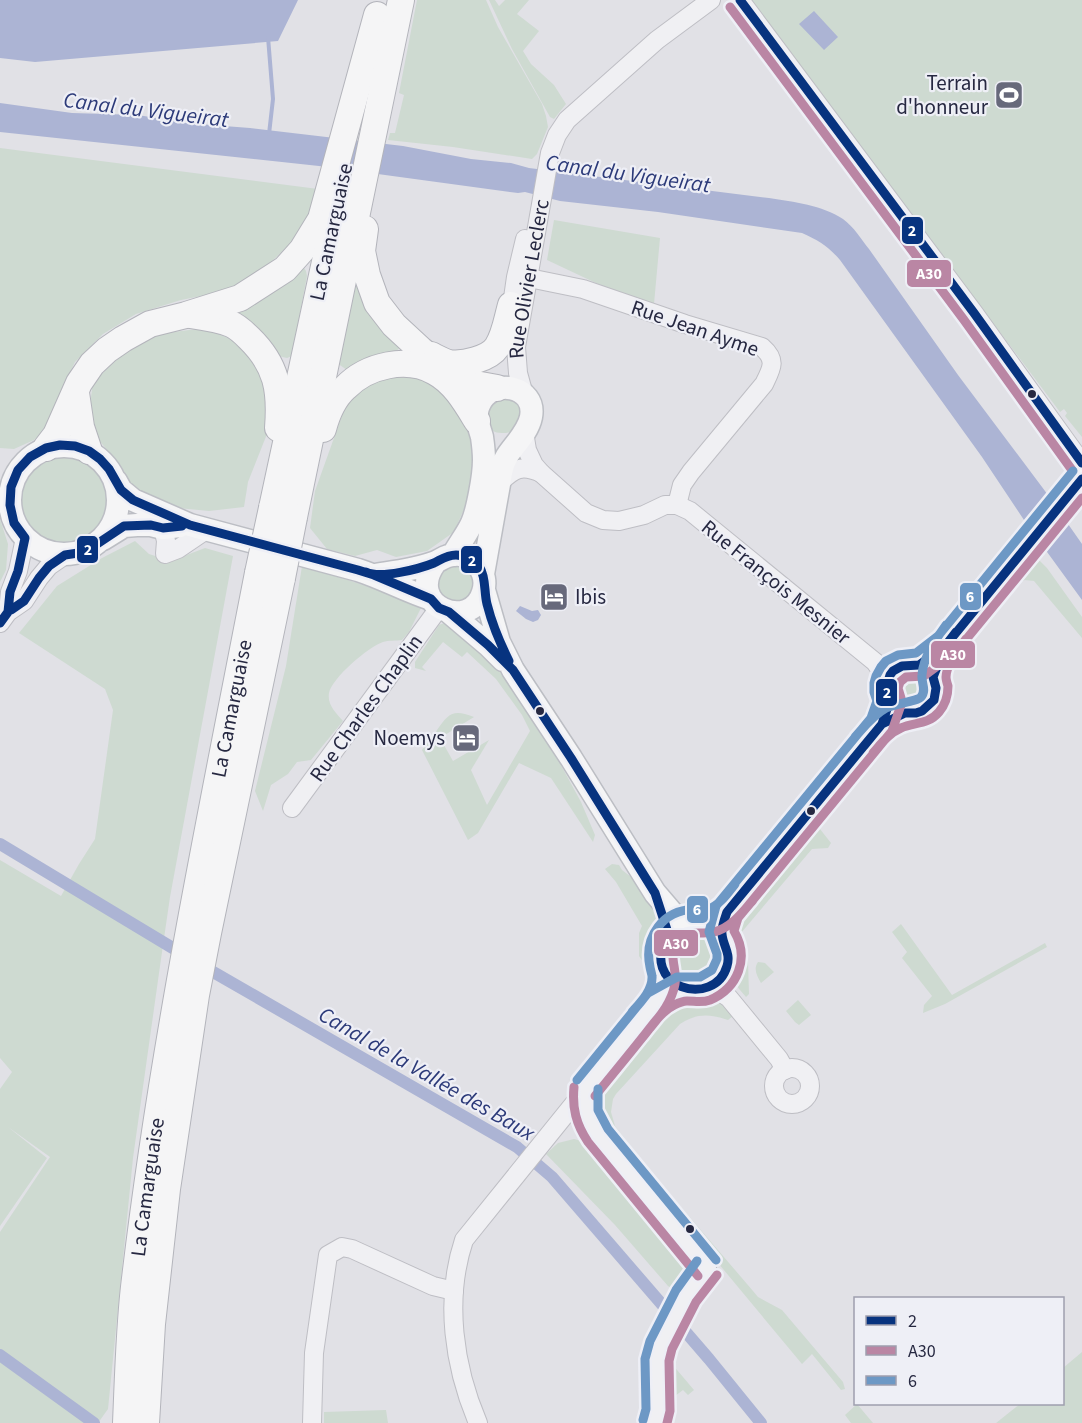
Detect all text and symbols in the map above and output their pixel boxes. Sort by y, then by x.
place label: Terrain d'honneur [896,68,989,122]
sports icon: Terrain d'honneur [993,79,1025,111]
water label: Canal du Vigueirat [62,84,231,136]
water label: Canal du Vigueirat [543,147,713,202]
street label: La Camarguaise [302,161,360,303]
street label: Rue Olivier Leclerc [501,196,557,360]
line badge: 2 [901,216,924,245]
text: 2 [908,220,916,242]
line badge: A30 [906,259,952,288]
text: A30 [915,263,942,285]
street label: Rue Jean Ayme [627,292,763,364]
unlabelled marker [1026,388,1038,400]
street label: Rue François Mesnier [695,512,858,652]
line badge: 2 [76,535,99,564]
text: 2 [84,539,92,561]
line badge: 2 [460,545,483,574]
text: 2 [468,550,476,572]
hotel icon: Ibis [538,581,570,613]
place label: Ibis [575,582,606,612]
line badge: 6 [959,582,982,611]
text: 6 [966,586,974,608]
street label: Rue Charles Chaplin [302,628,430,788]
street label: La Camarguaise [203,637,260,780]
line badge: A30 [930,640,976,669]
text: A30 [939,644,966,666]
line badge: 2 [875,678,898,707]
text: 2 [883,682,891,704]
unlabelled marker [534,705,546,717]
hotel icon: Noemys [450,722,482,754]
place label: Noemys [374,723,445,753]
unlabelled marker [805,805,817,817]
line badge: 6 [686,895,709,924]
text: 6 [693,899,701,921]
line badge: A30 [653,929,699,957]
text: A30 [662,933,689,955]
water label: Canal de la Vallée des Baux [312,999,542,1150]
street label: La Camarguaise [123,1116,172,1258]
unlabelled marker [684,1223,696,1235]
legend [854,1297,1064,1405]
text: 2 [908,1309,917,1334]
text: A30 [908,1339,936,1364]
text: 6 [908,1369,917,1394]

